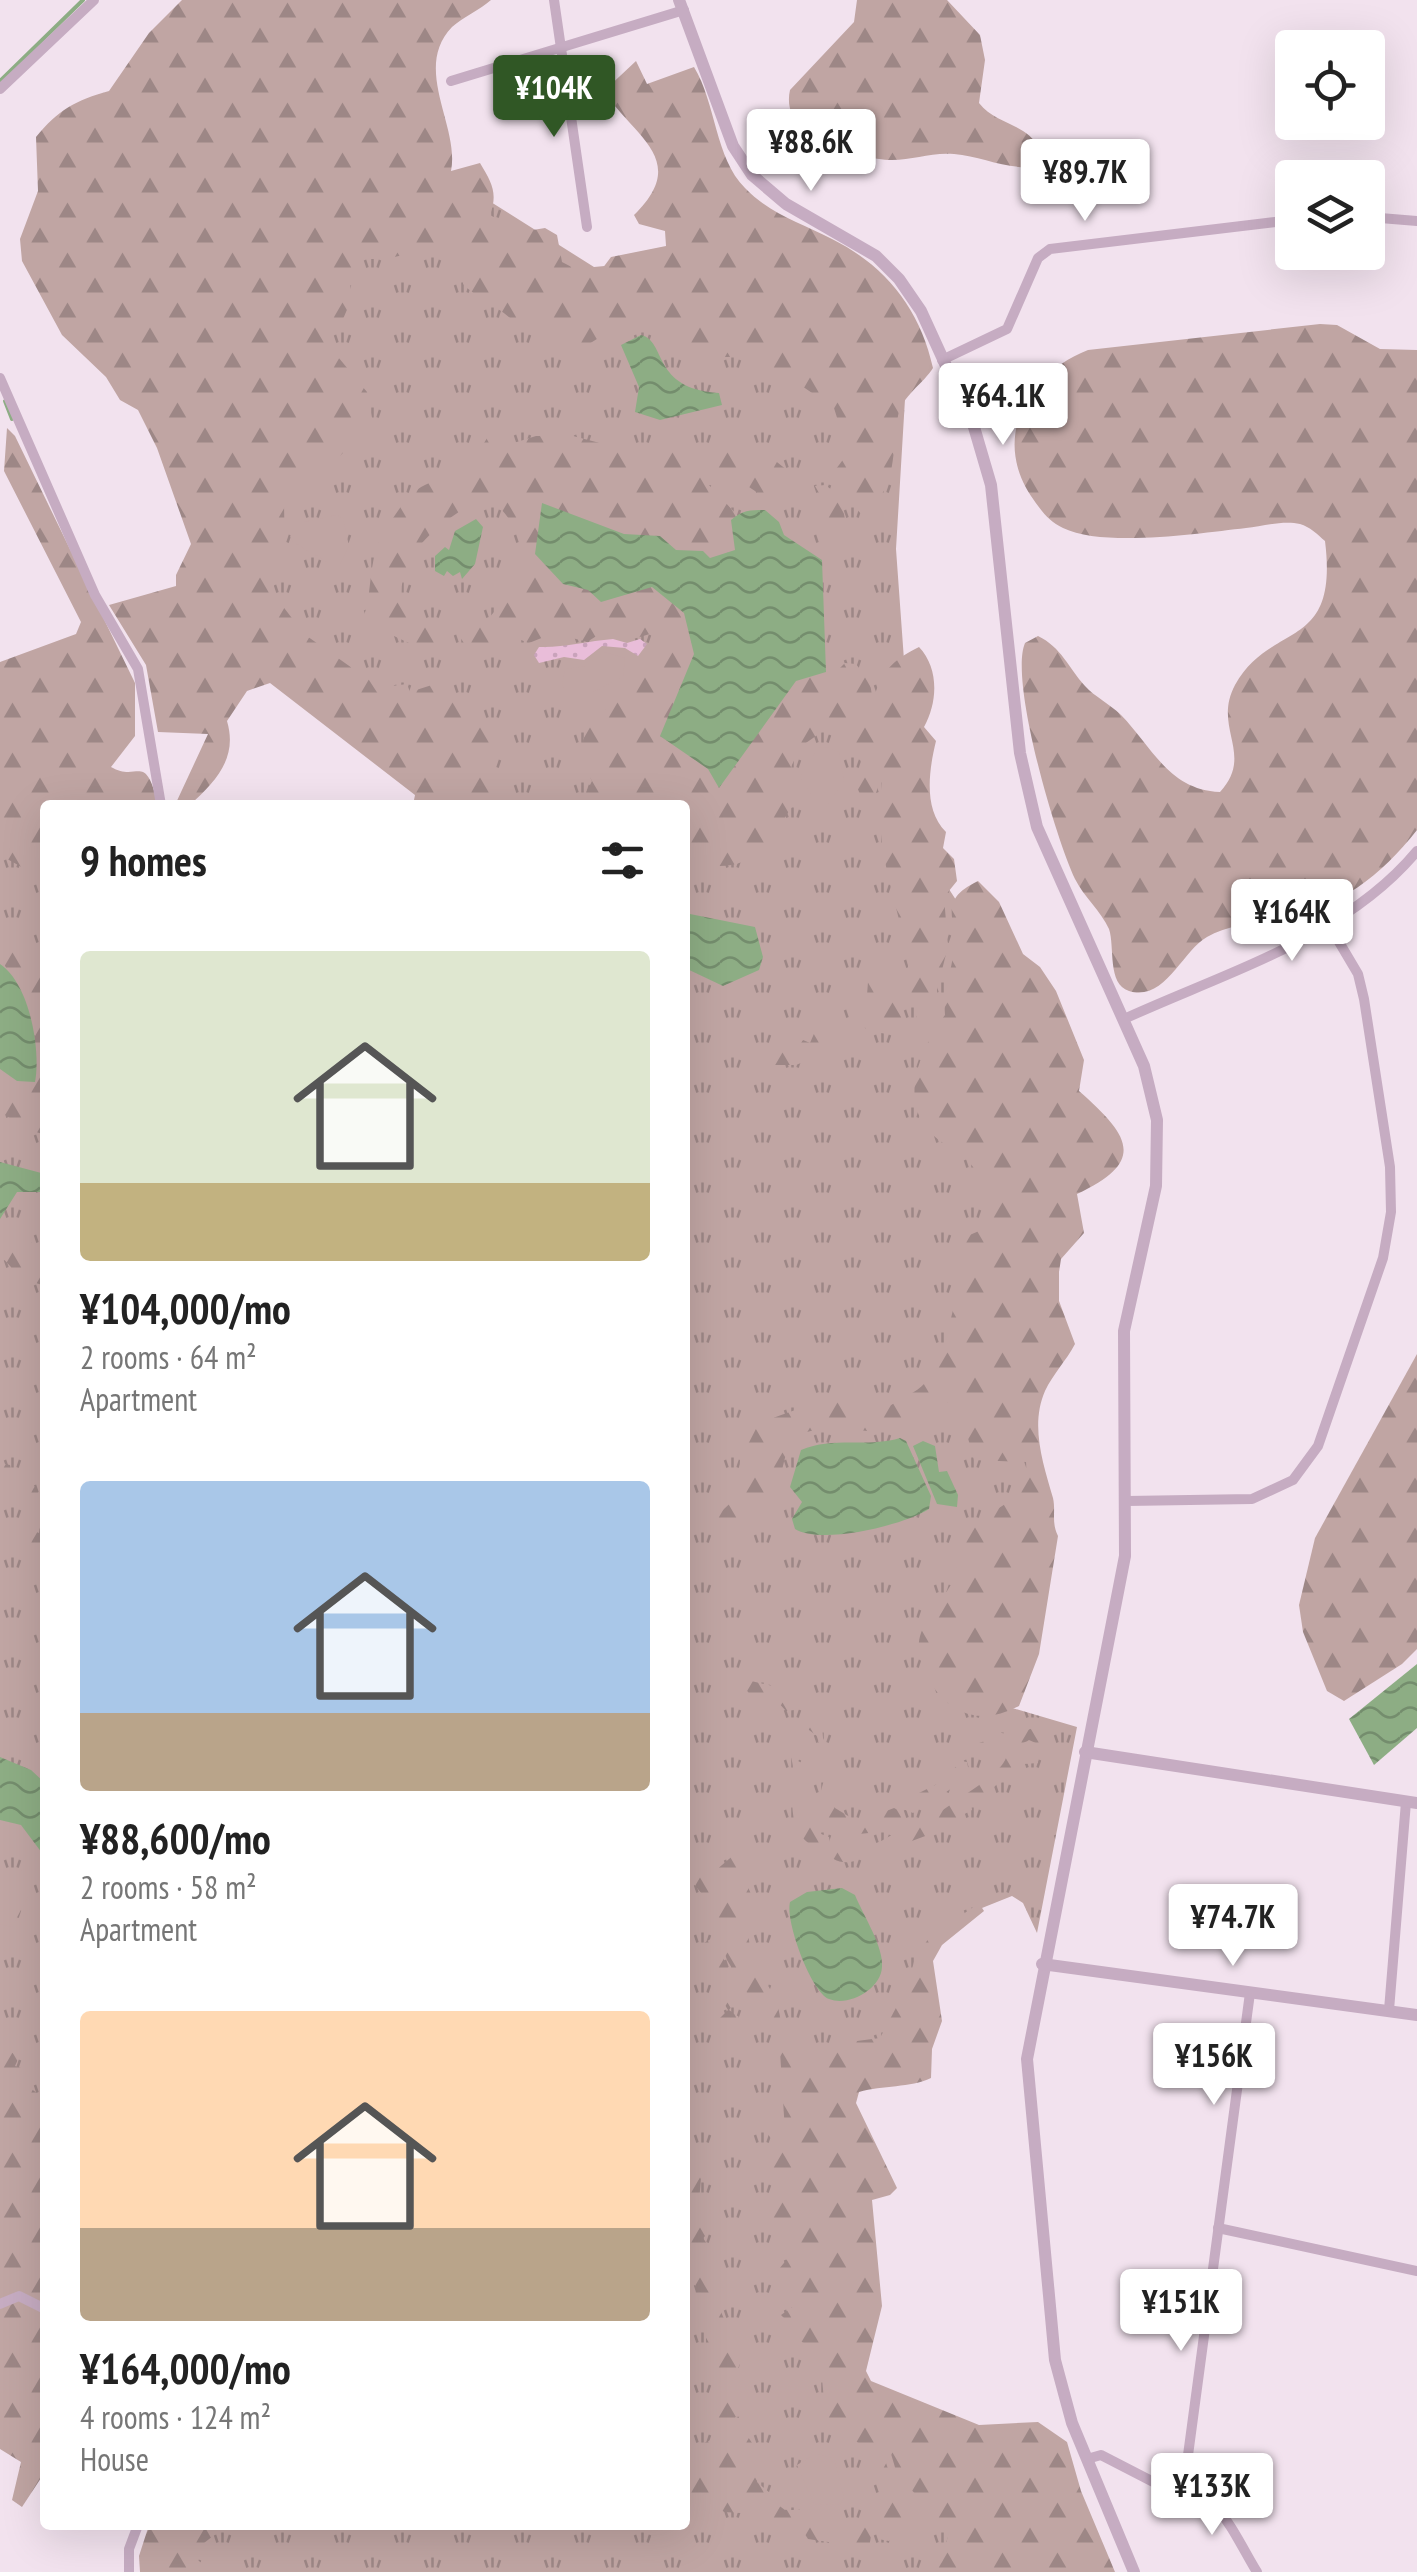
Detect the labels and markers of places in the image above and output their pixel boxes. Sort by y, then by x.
pin: ¥104K [484,55,624,140]
pin: ¥88.6K [730,109,892,194]
pin: ¥89.7K [1004,139,1166,224]
pin: ¥64.1K [922,363,1084,448]
pin: ¥164K [1222,879,1362,964]
pin: ¥74.7K [1152,1884,1314,1969]
pin: ¥156K [1144,2023,1284,2108]
pin: ¥151K [1111,2269,1251,2354]
pin: ¥133K [1142,2453,1282,2538]

